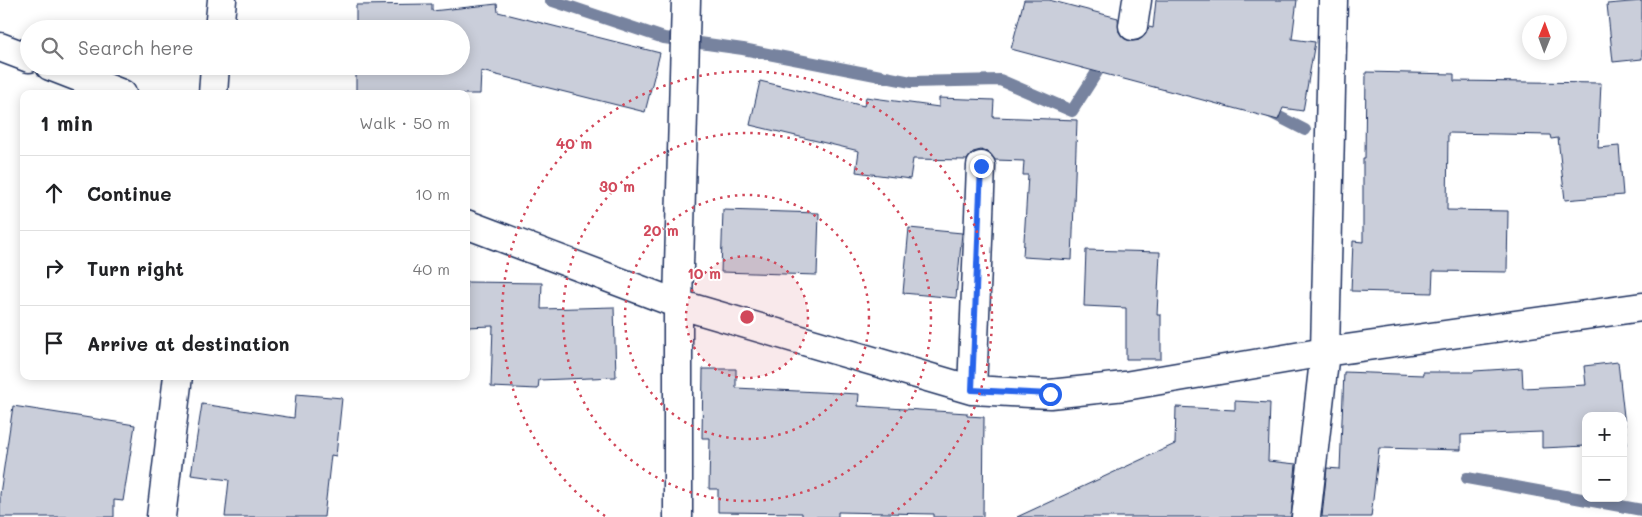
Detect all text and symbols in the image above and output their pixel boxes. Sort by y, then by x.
north arrow [1522,15,1567,60]
search box [20,20,470,75]
icon: search [38,34,66,62]
text: Search here [78,35,194,60]
text: 1 min [40,109,93,136]
text: Walk · 50 m [359,112,450,133]
text: 40 m [556,133,592,153]
route end [970,155,993,178]
text: 30 m [599,176,635,196]
icon: ahead [40,179,68,207]
text: Continue [87,181,172,206]
text: 10 m [415,183,450,204]
text: 20 m [643,220,679,240]
icon: right [40,254,68,282]
text: Turn right [87,256,184,281]
text: 40 m [413,258,450,279]
text: 10 m [687,263,721,283]
centre of rings [738,308,756,326]
icon: arrive [40,329,68,357]
text: Arrive at destination [87,331,290,356]
route start [1039,383,1062,406]
map controls [1582,412,1627,502]
button: + [1582,412,1627,457]
button: − [1582,457,1627,502]

